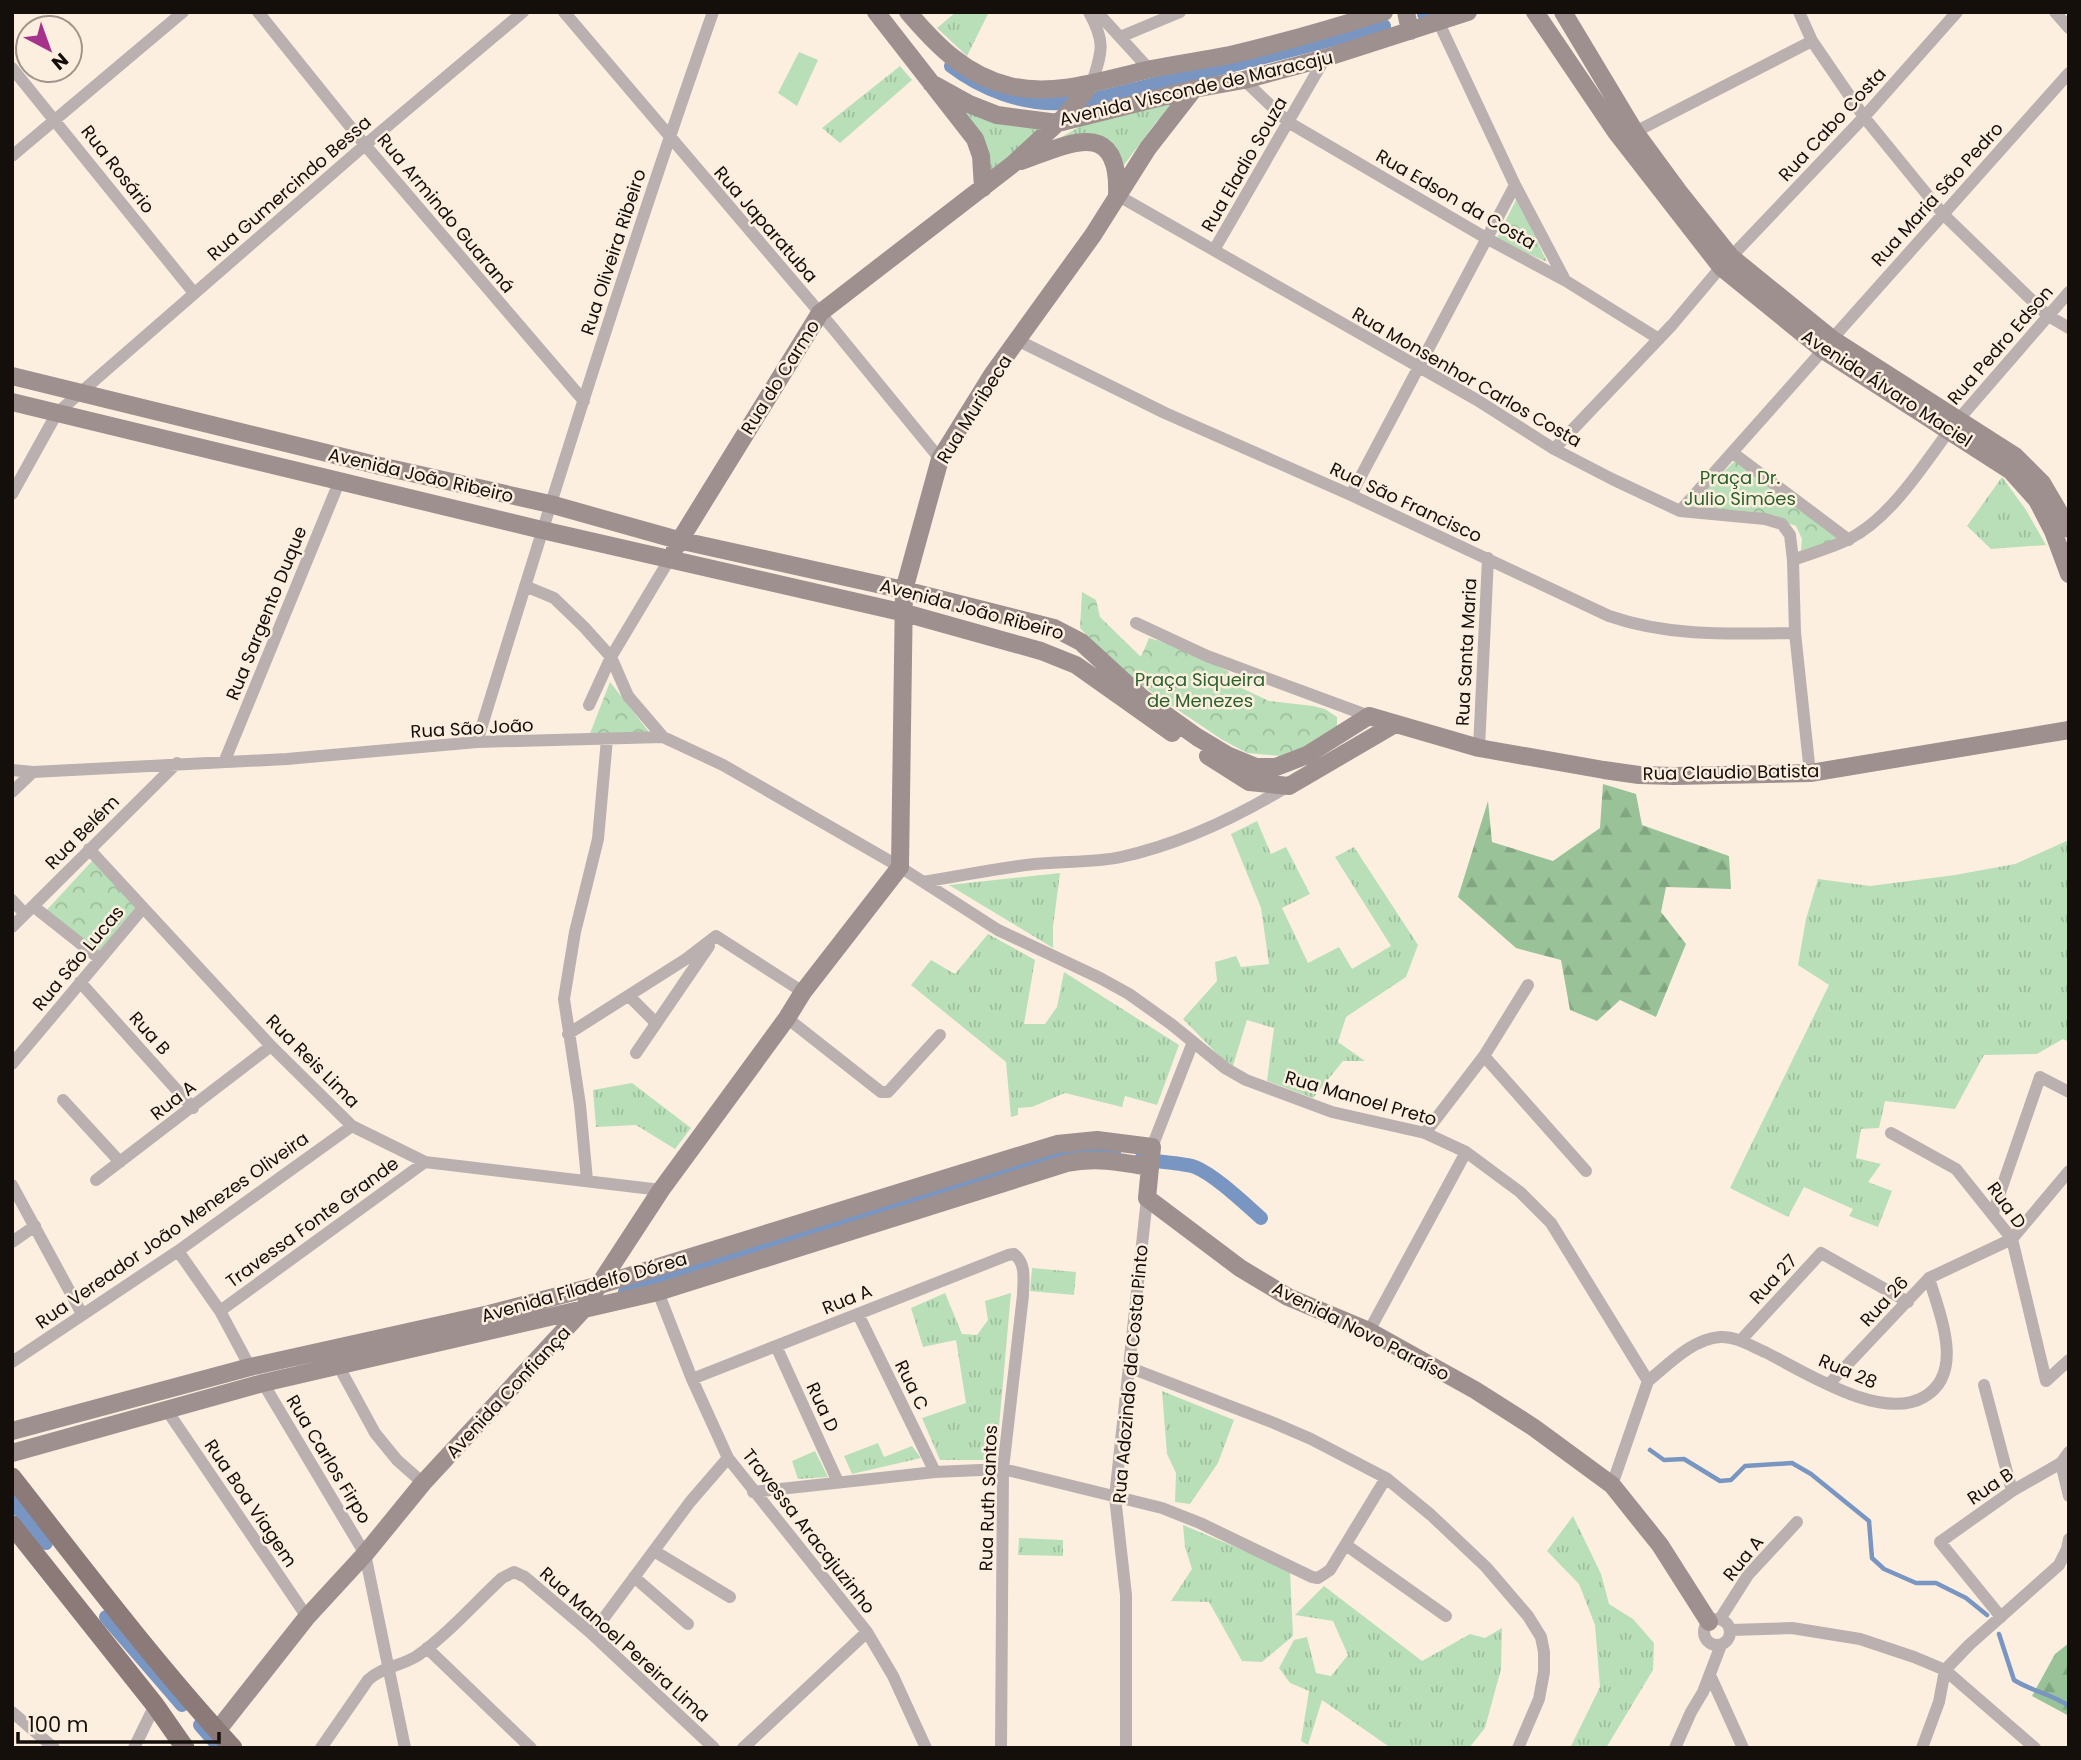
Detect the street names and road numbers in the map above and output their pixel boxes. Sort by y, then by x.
street label: Avenida Visconde de Maracaju [1057,44,1335,132]
street label: Rua Cabo Costa [1773,62,1891,186]
street label: Rua Eladio Souza [1195,92,1293,236]
street label: Rua Gumercindo Bessa [202,110,376,266]
street label: Rua Maria São Pedro [1865,116,2009,272]
street label: Rua Rosário [75,119,161,219]
street label: Rua Armindo Guaraná [372,128,520,298]
street label: Rua Edson da Costa [1371,143,1541,255]
street label: Rua Japaratuba [708,160,824,288]
street label: Rua Oliveira Ribeiro [574,166,652,338]
street label: Rua Pedro Edson [1941,280,2059,410]
street label: Rua Monsenhor Carlos Costa [1348,301,1586,453]
street label: Rua do Carmo [735,315,825,439]
street label: Avenida Álvaro Maciel [1797,323,1977,453]
street label: Rua Muribeca [931,350,1017,468]
street label: Avenida João Ribeiro [326,442,516,508]
street label: Rua São Francisco [1326,456,1486,548]
street label: Rua Sargento Duque [220,522,312,704]
street label: Avenida João Ribeiro [877,572,1067,646]
street label: Rua Santa Maria [1450,577,1482,727]
street label: Rua São João [410,712,534,744]
street label: Rua Claudio Batista [1642,758,1820,786]
street label: Rua Belém [39,789,125,875]
street label: Rua São Lucas [27,900,129,1016]
street label: Rua B [124,1006,176,1060]
street label: Rua Reis Lima [261,1009,365,1113]
street label: Rua Manoel Preto [1282,1064,1440,1132]
street label: Rua A [145,1074,201,1126]
street label: Rua Vereador João Menezes Oliveira [30,1126,314,1334]
street label: Travessa Fonte Grande [221,1151,403,1293]
street label: Rua D [1982,1177,2032,1233]
street label: Rua Adozindo da Costa Pinto [1106,1243,1154,1505]
street label: Avenida Filadelfo Dórea [478,1246,690,1328]
street label: Rua 27 [1744,1249,1803,1309]
street label: Rua 26 [1854,1270,1914,1332]
street label: Avenida Novo Paraíso [1268,1275,1454,1387]
street label: Rua A [818,1278,876,1320]
street label: Avenida Confiança [440,1320,576,1464]
street label: Rua 28 [1815,1348,1881,1394]
street label: Rua C [889,1356,935,1414]
street label: Rua D [801,1378,845,1436]
street label: Rua Carlos Firpo [281,1390,377,1528]
street label: Rua Ruth Santos [973,1424,1003,1572]
street label: Rua Boa Viagem [199,1434,303,1572]
street label: Travessa Aracajuzinho [737,1443,881,1619]
street label: Rua B [1962,1462,2018,1510]
street label: Rua A [1717,1530,1769,1586]
street label: Rua Manoel Pereira Lima [535,1561,715,1727]

